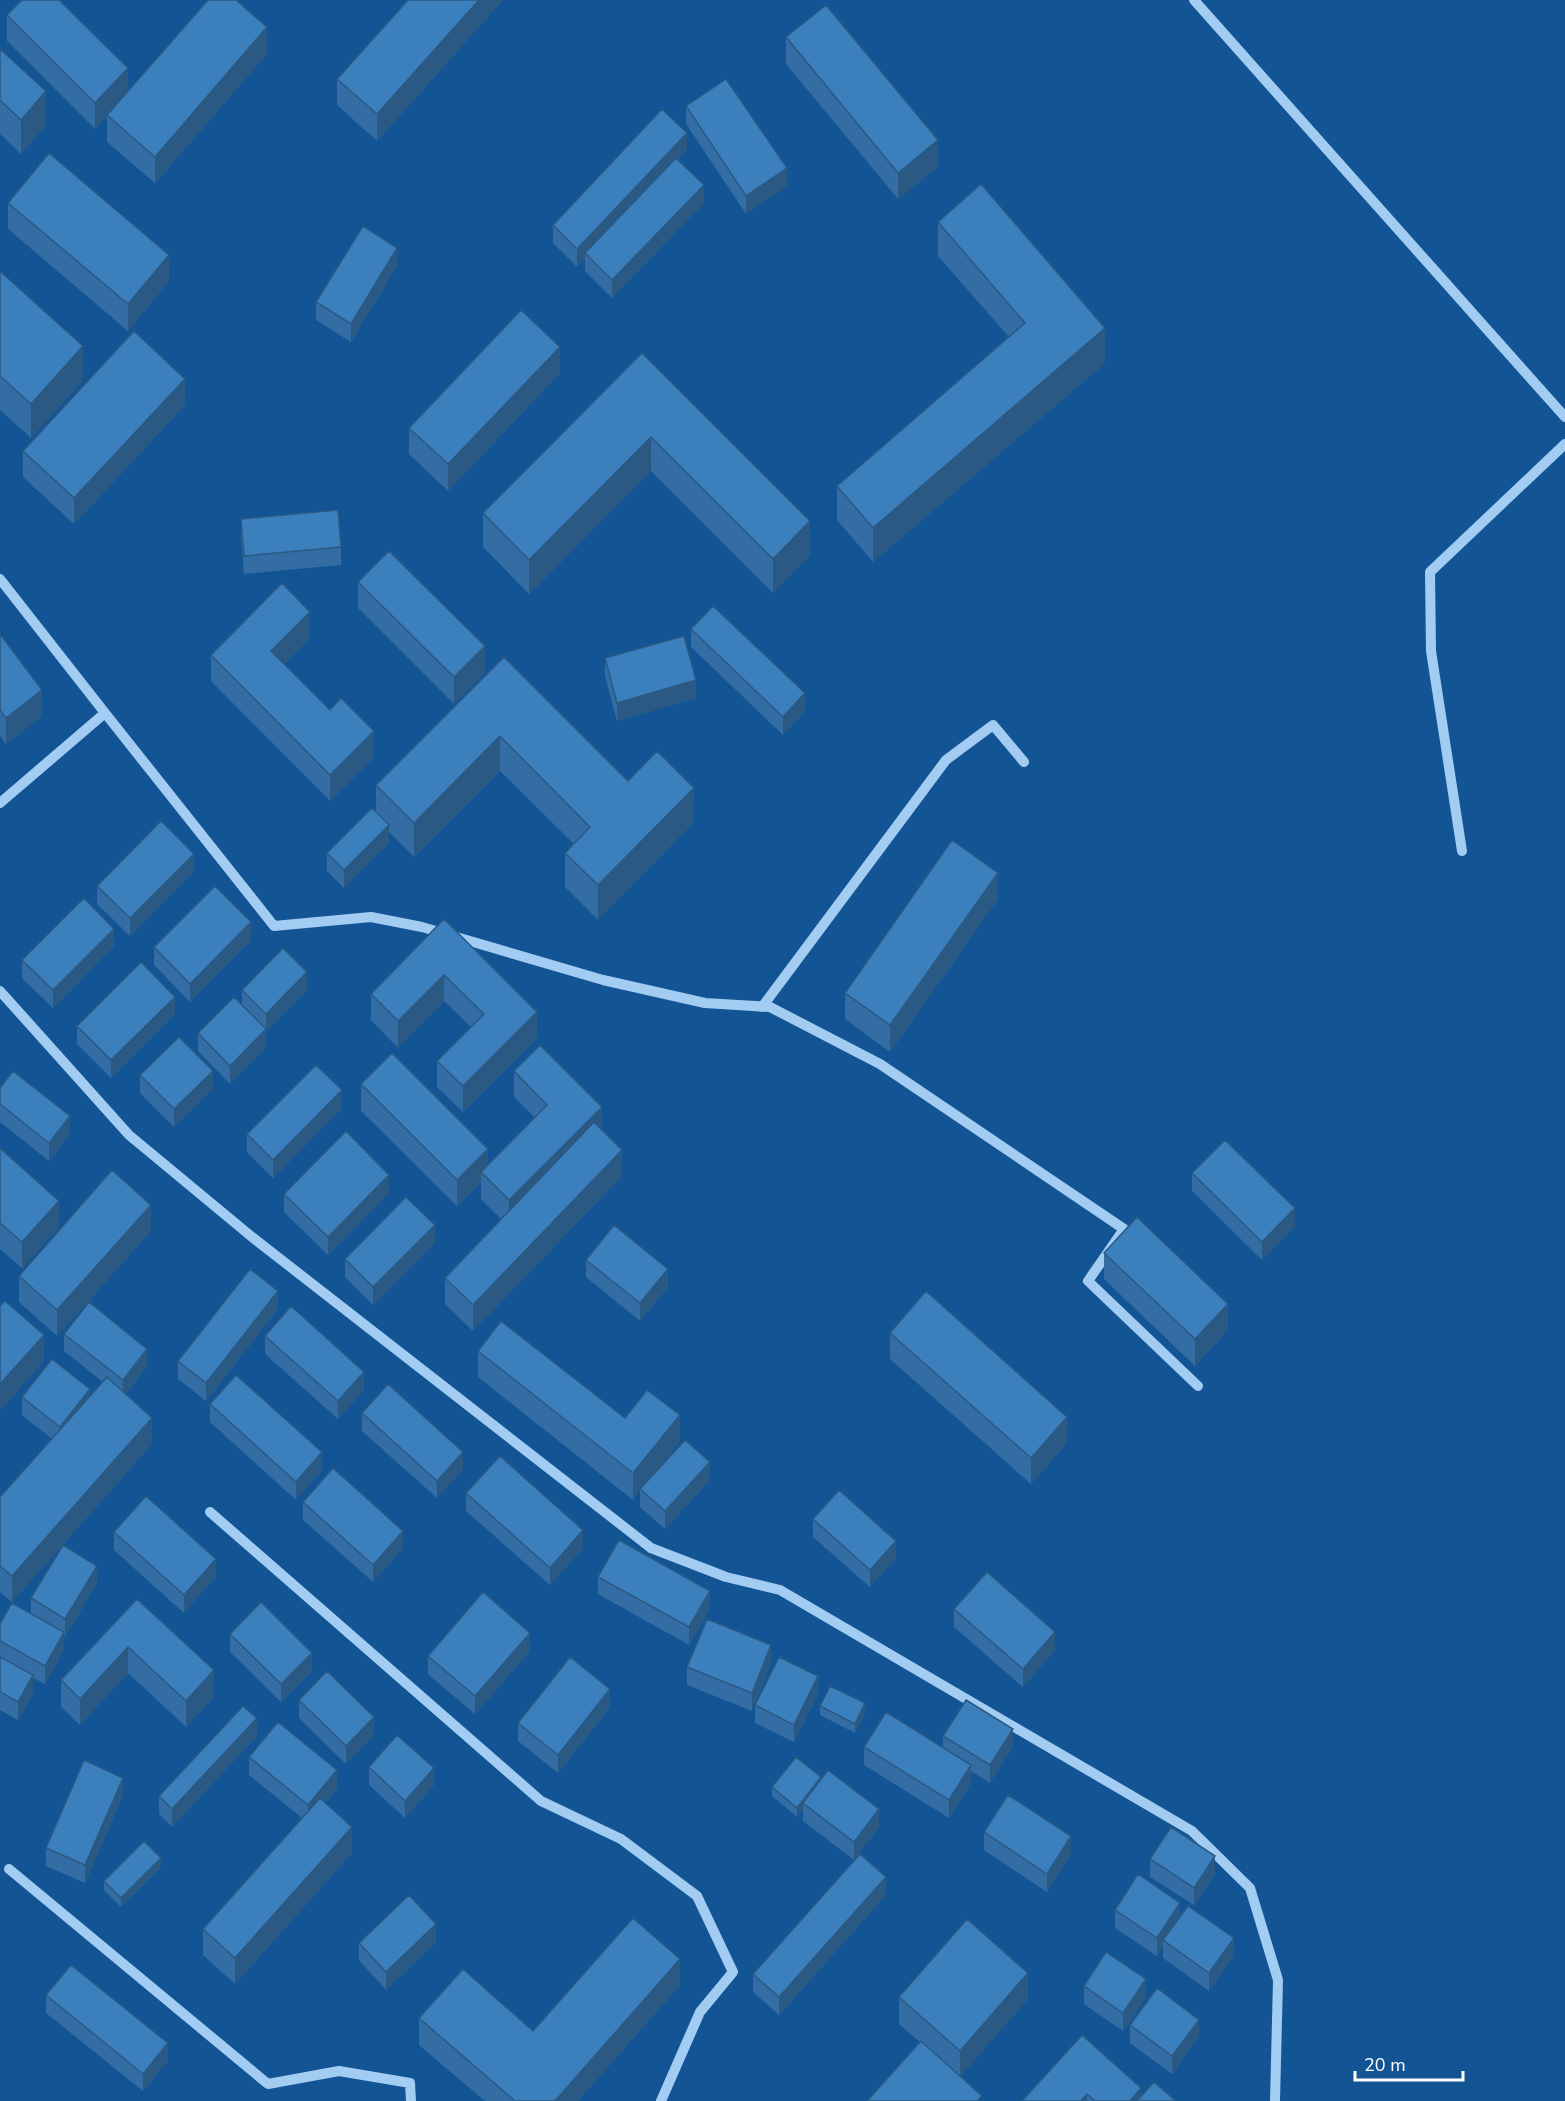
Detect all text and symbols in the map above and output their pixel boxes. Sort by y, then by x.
scale bar [1355,2044,1463,2082]
text: 20 m [1364,2053,1406,2077]

